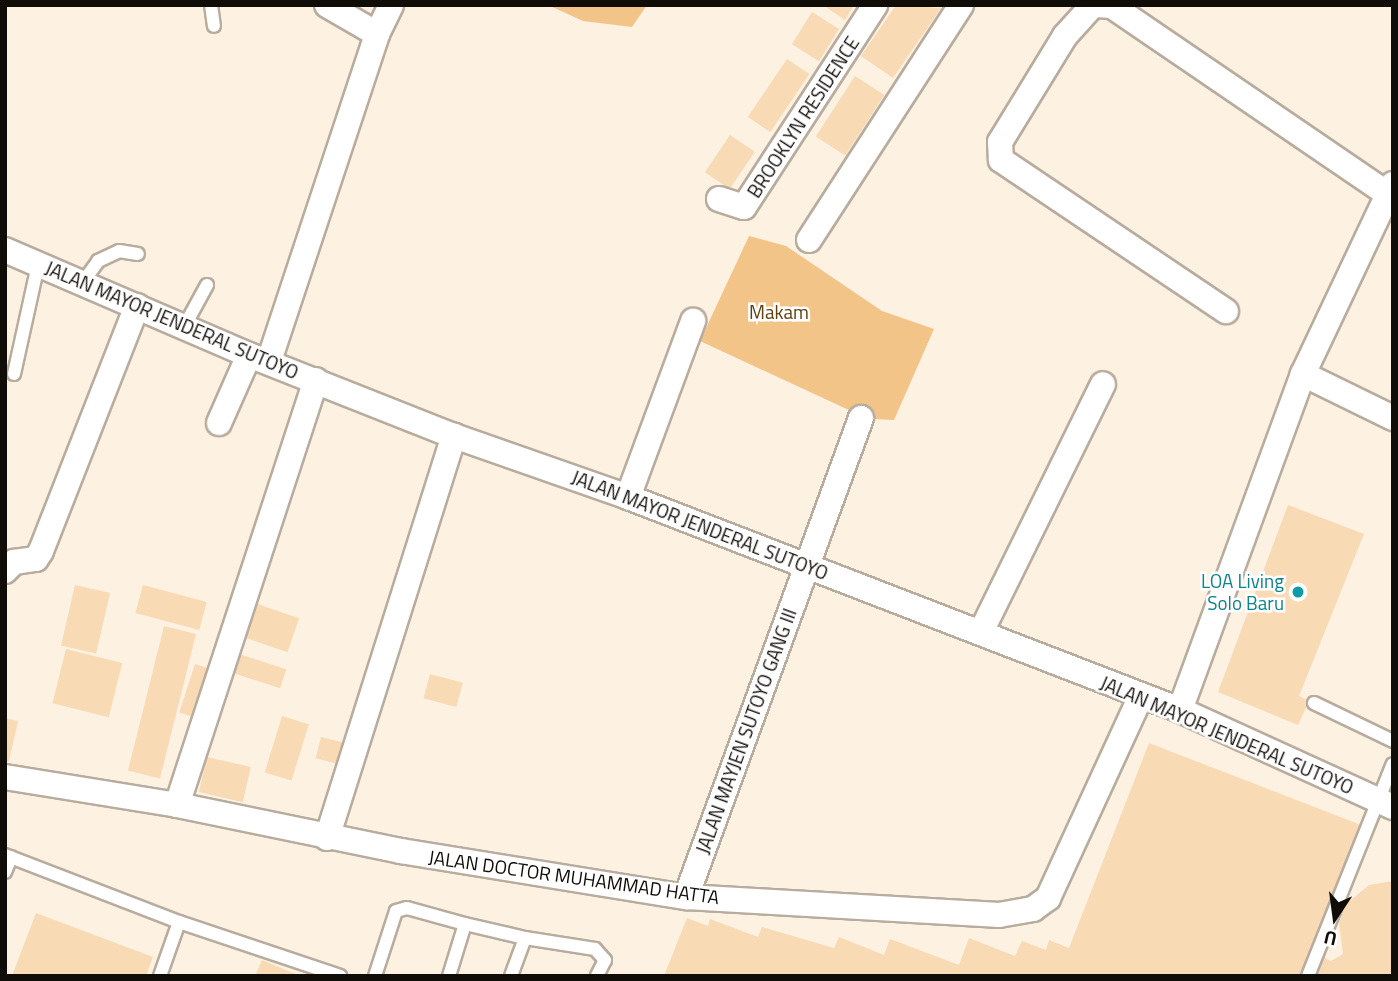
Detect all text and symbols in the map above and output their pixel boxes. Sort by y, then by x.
street label: BROOKLYN RESIDENCE [742,32,864,202]
street label: JALAN MAYOR JENDERAL SUTOYO [42,256,302,384]
park label: Makam [749,301,809,323]
street label: JALAN MAYOR JENDERAL SUTOYO [569,465,831,585]
place label: LOA Living Solo Baru [1201,570,1284,614]
marker: LOA Living Solo Baru [1290,584,1306,600]
street label: JALAN MAYJEN SUTOYO GANG III [691,605,801,857]
street label: JALAN MAYOR JENDERAL SUTOYO [1097,671,1357,799]
street label: JALAN DOCTOR MUHAMMAD HATTA [427,845,721,909]
north arrow [1300,883,1370,953]
text: U [1321,923,1339,954]

